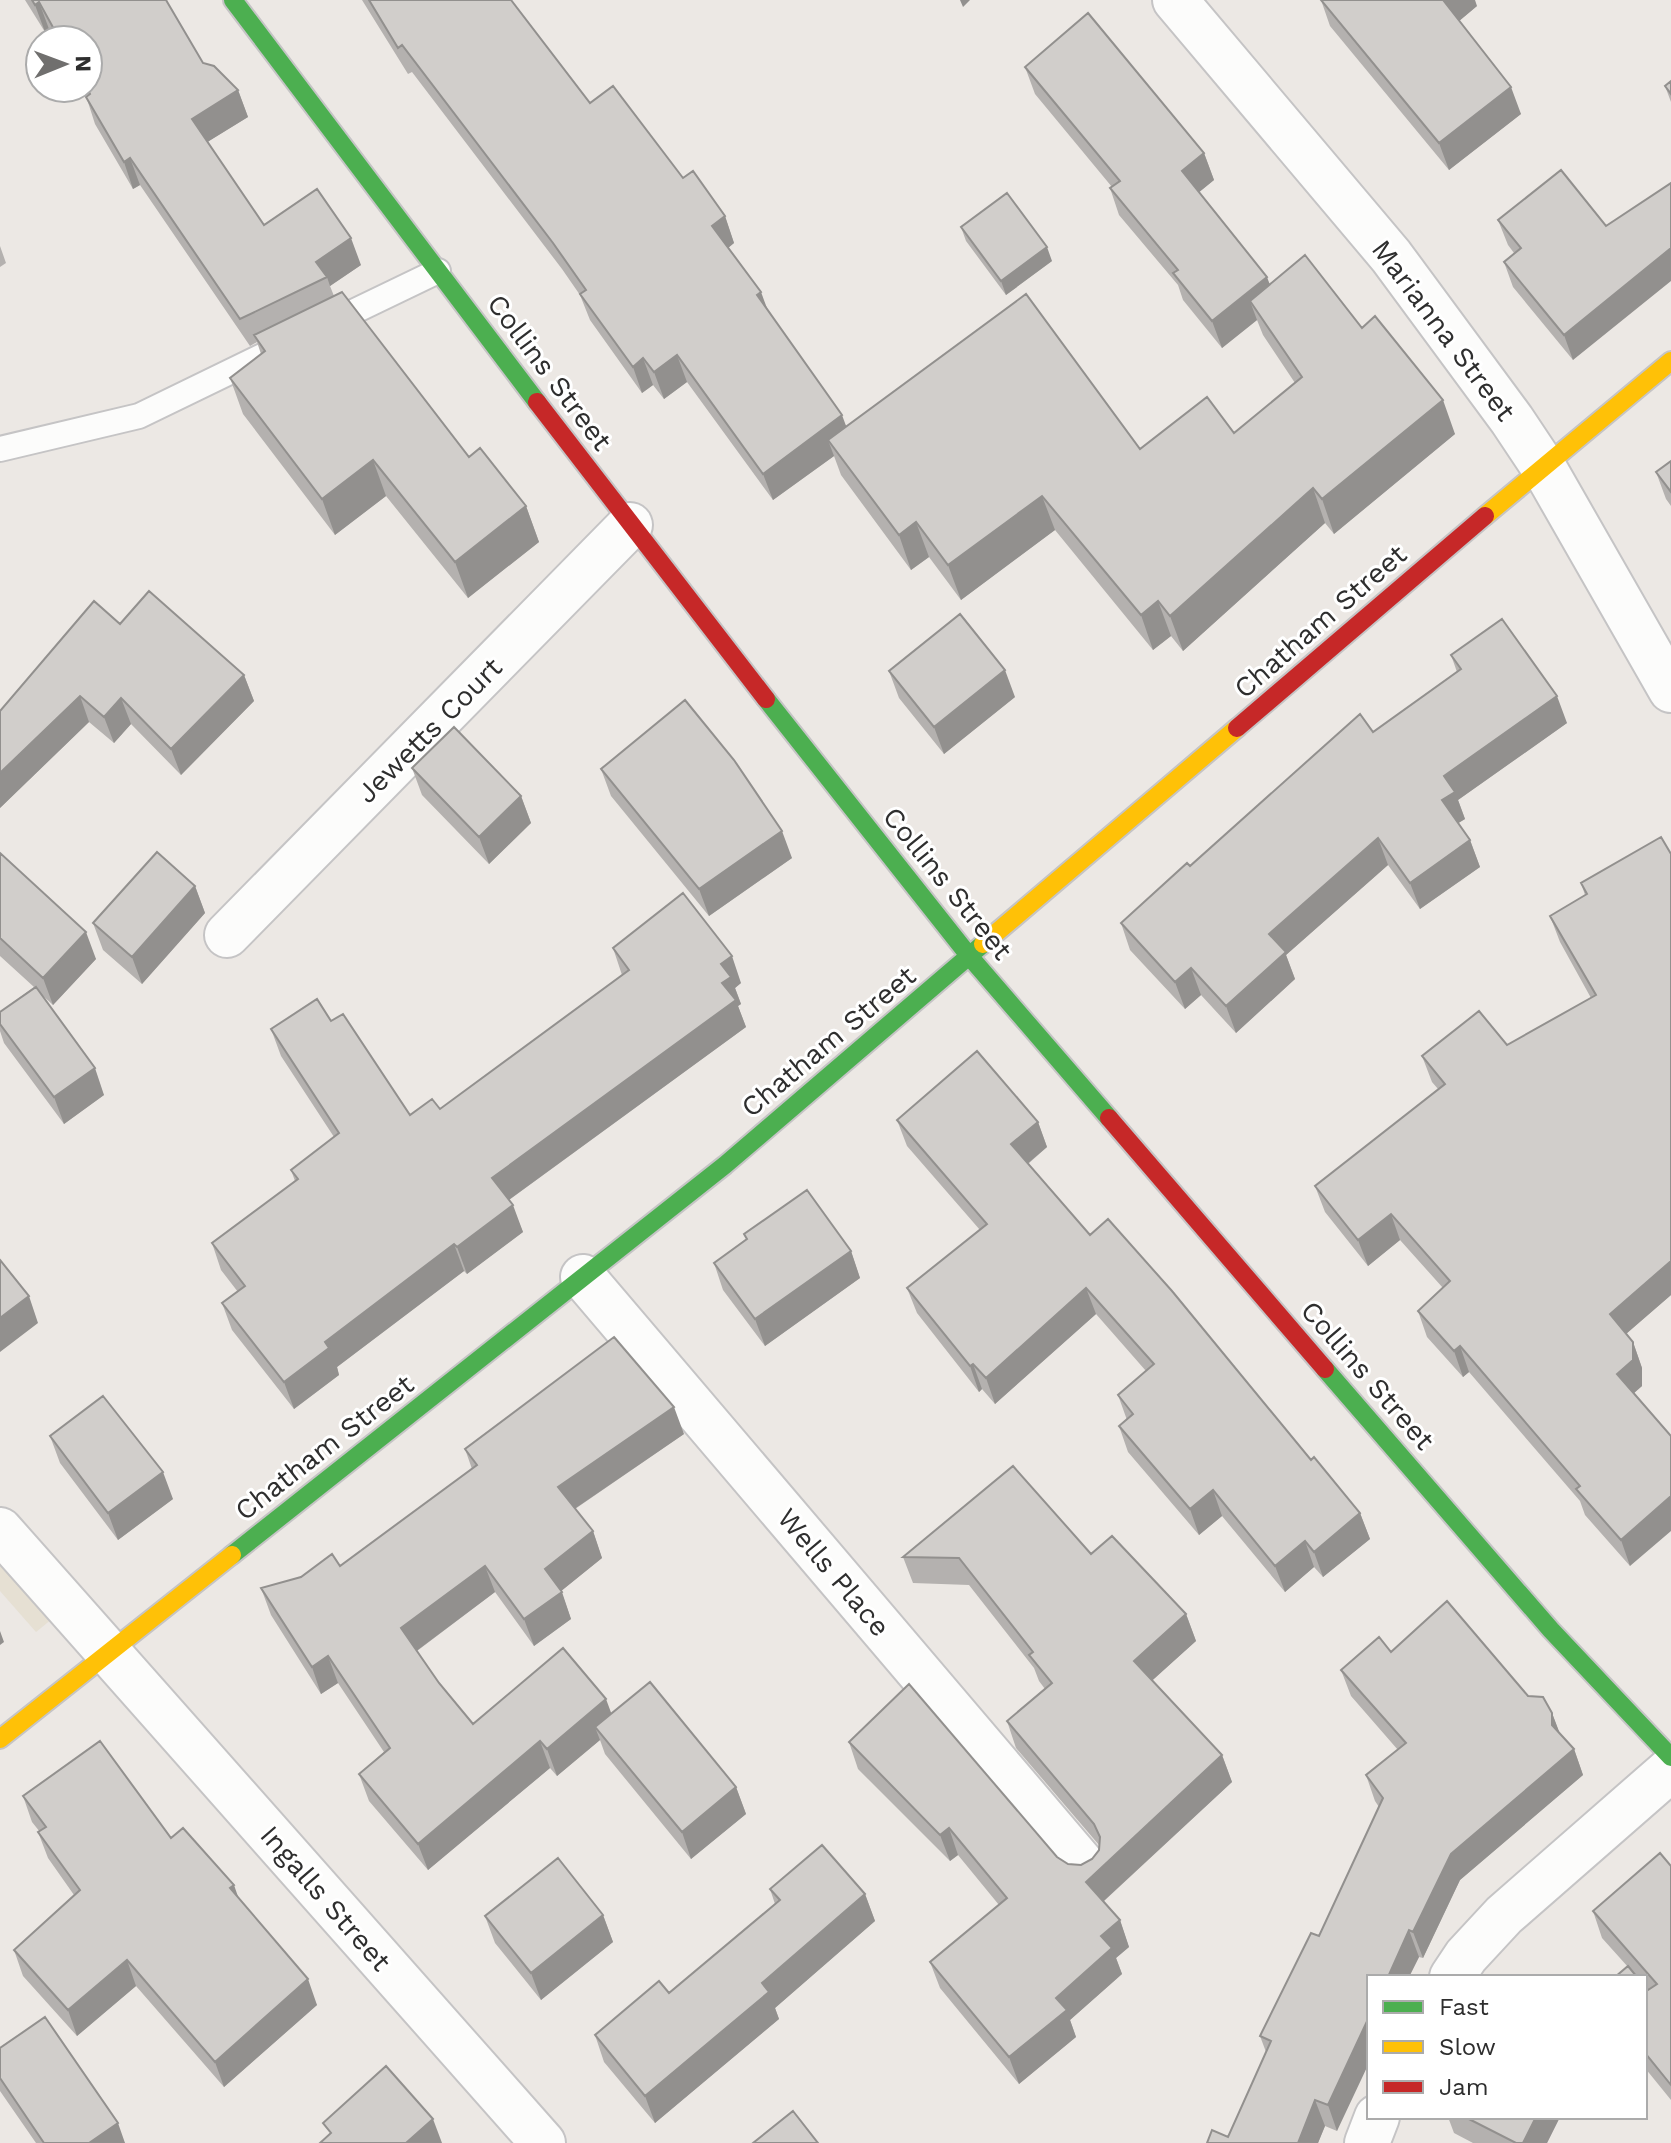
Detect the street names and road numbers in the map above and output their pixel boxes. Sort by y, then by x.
street label: Marianna Street [1365,233,1523,427]
street label: Collins Street [480,288,619,457]
street label: Chatham Street [1228,537,1413,705]
street label: Jewetts Court [350,651,509,810]
street label: Collins Street [876,800,1019,966]
street label: Chatham Street [734,959,922,1124]
street label: Collins Street [1294,1294,1441,1457]
street label: Chatham Street [229,1367,420,1527]
street label: Wells Place [771,1502,897,1643]
street label: Ingalls Street [253,1819,398,1978]

